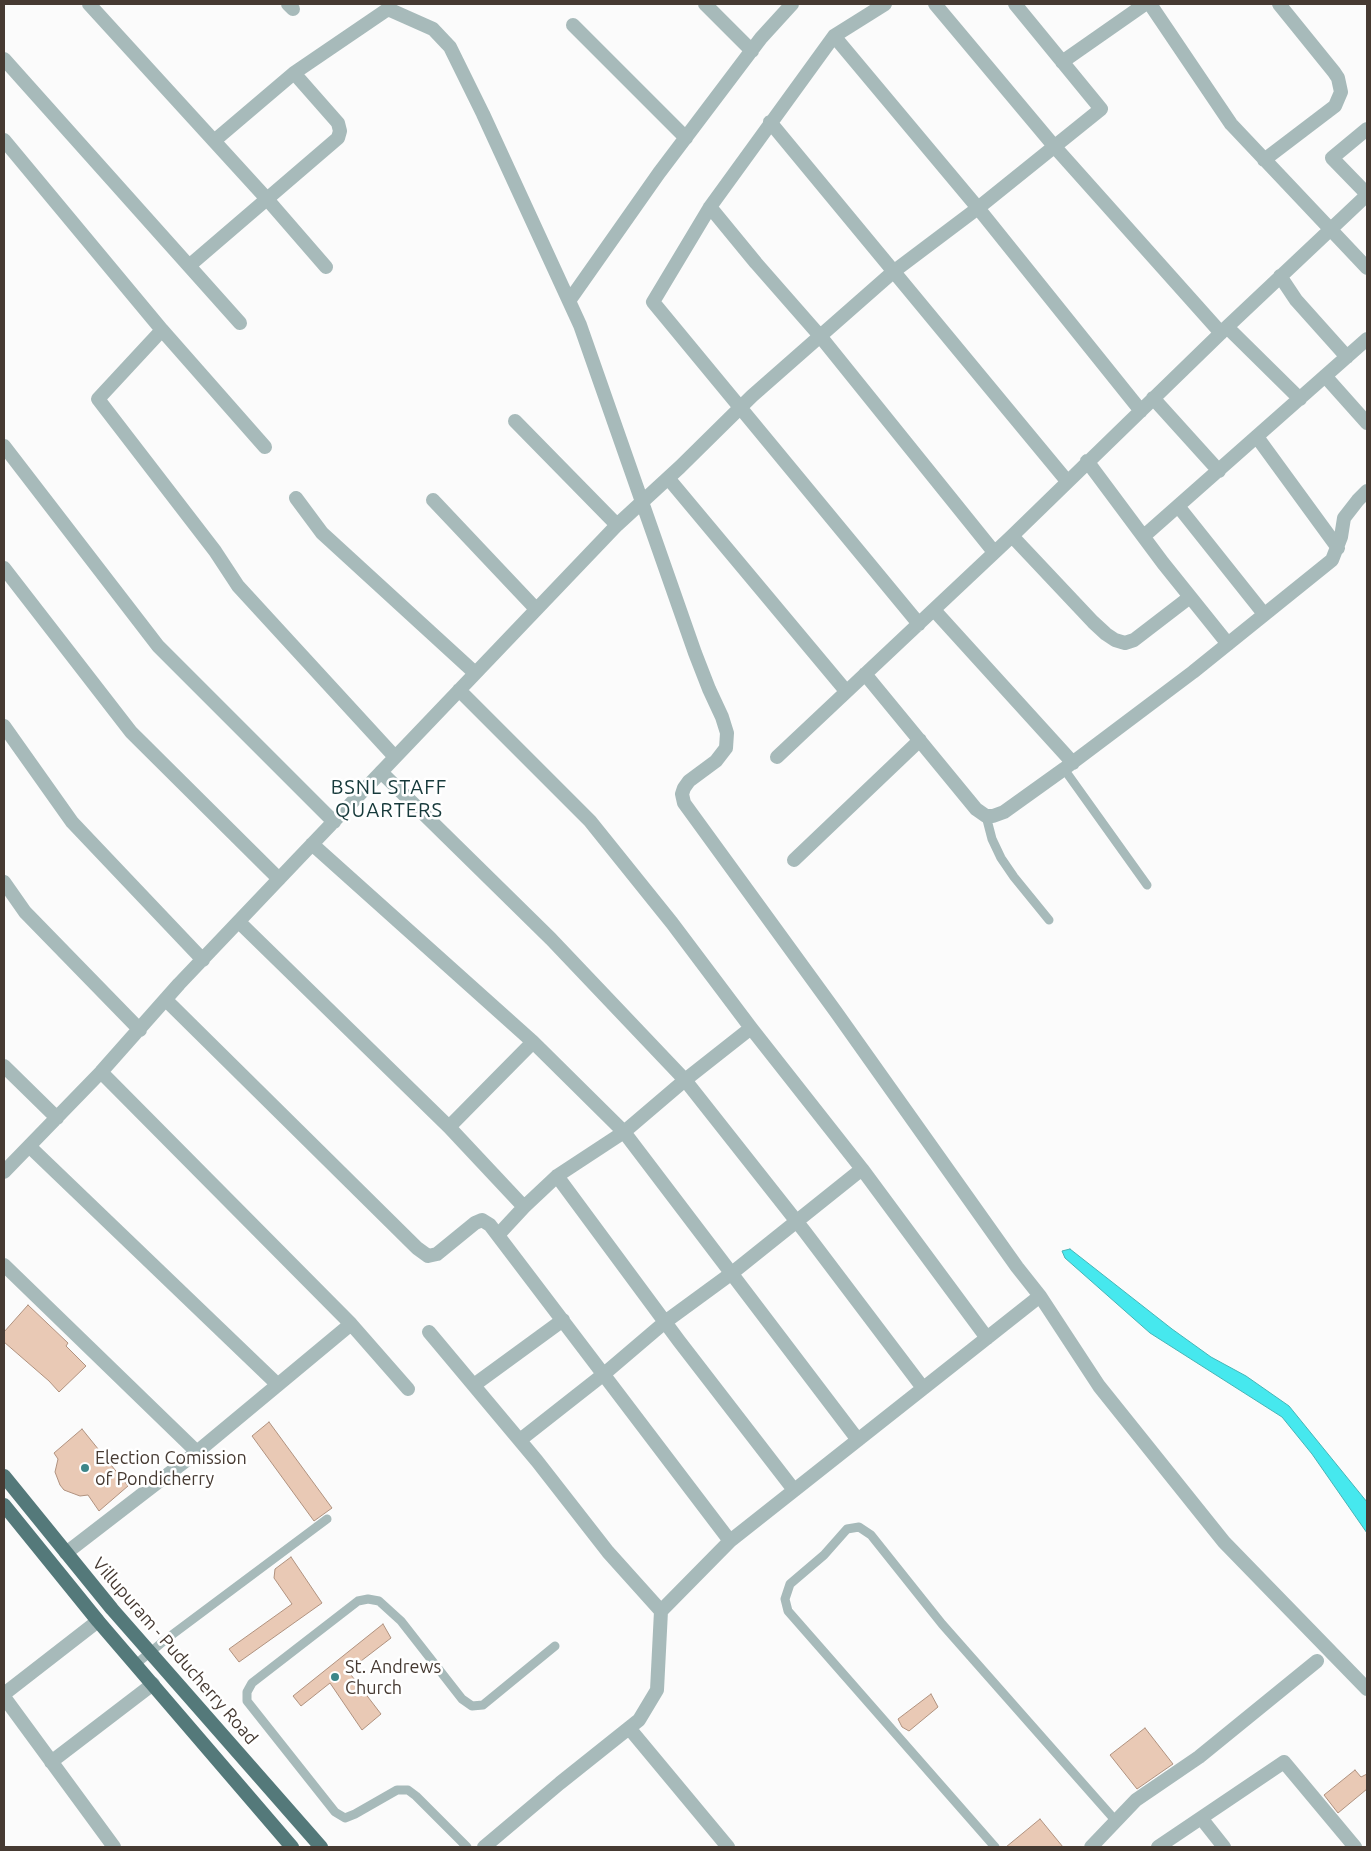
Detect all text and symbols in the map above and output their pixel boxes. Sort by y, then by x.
district label: BSNL STAFF QUARTERS [329,775,449,822]
place label: Election Comission of Pondicherry [95,1447,247,1490]
marker: Election Comission of Pondicherry [79,1462,91,1474]
street label: Villupuram - Puducherry Road [88,1553,262,1749]
place label: St. Andrews Church [345,1656,441,1698]
marker: St. Andrews Church [329,1671,341,1683]

